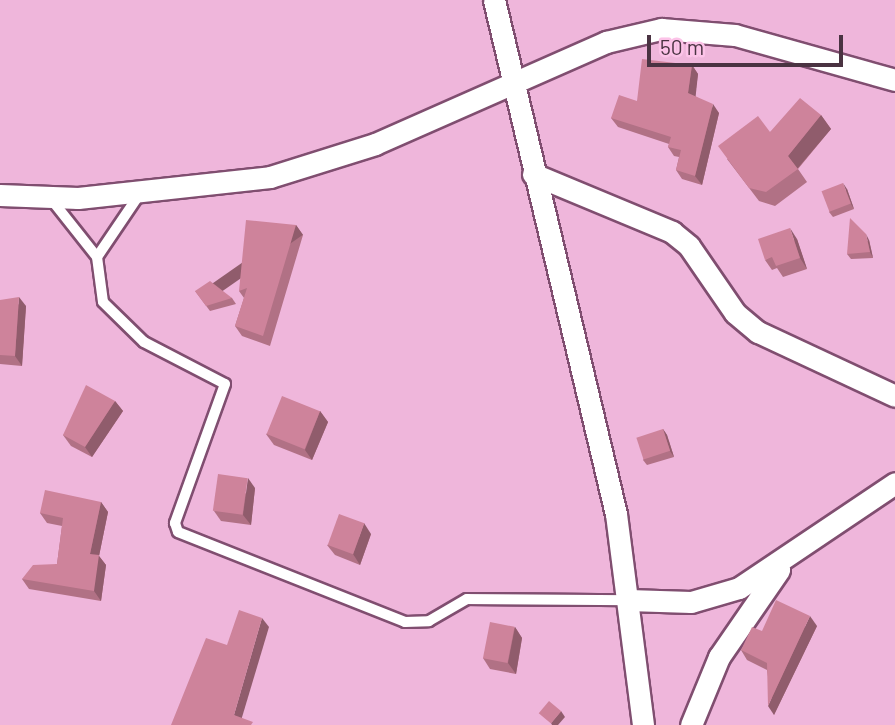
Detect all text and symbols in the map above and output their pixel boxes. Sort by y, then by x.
scale bar [650,21,846,65]
text: 50 m [660,34,704,59]

